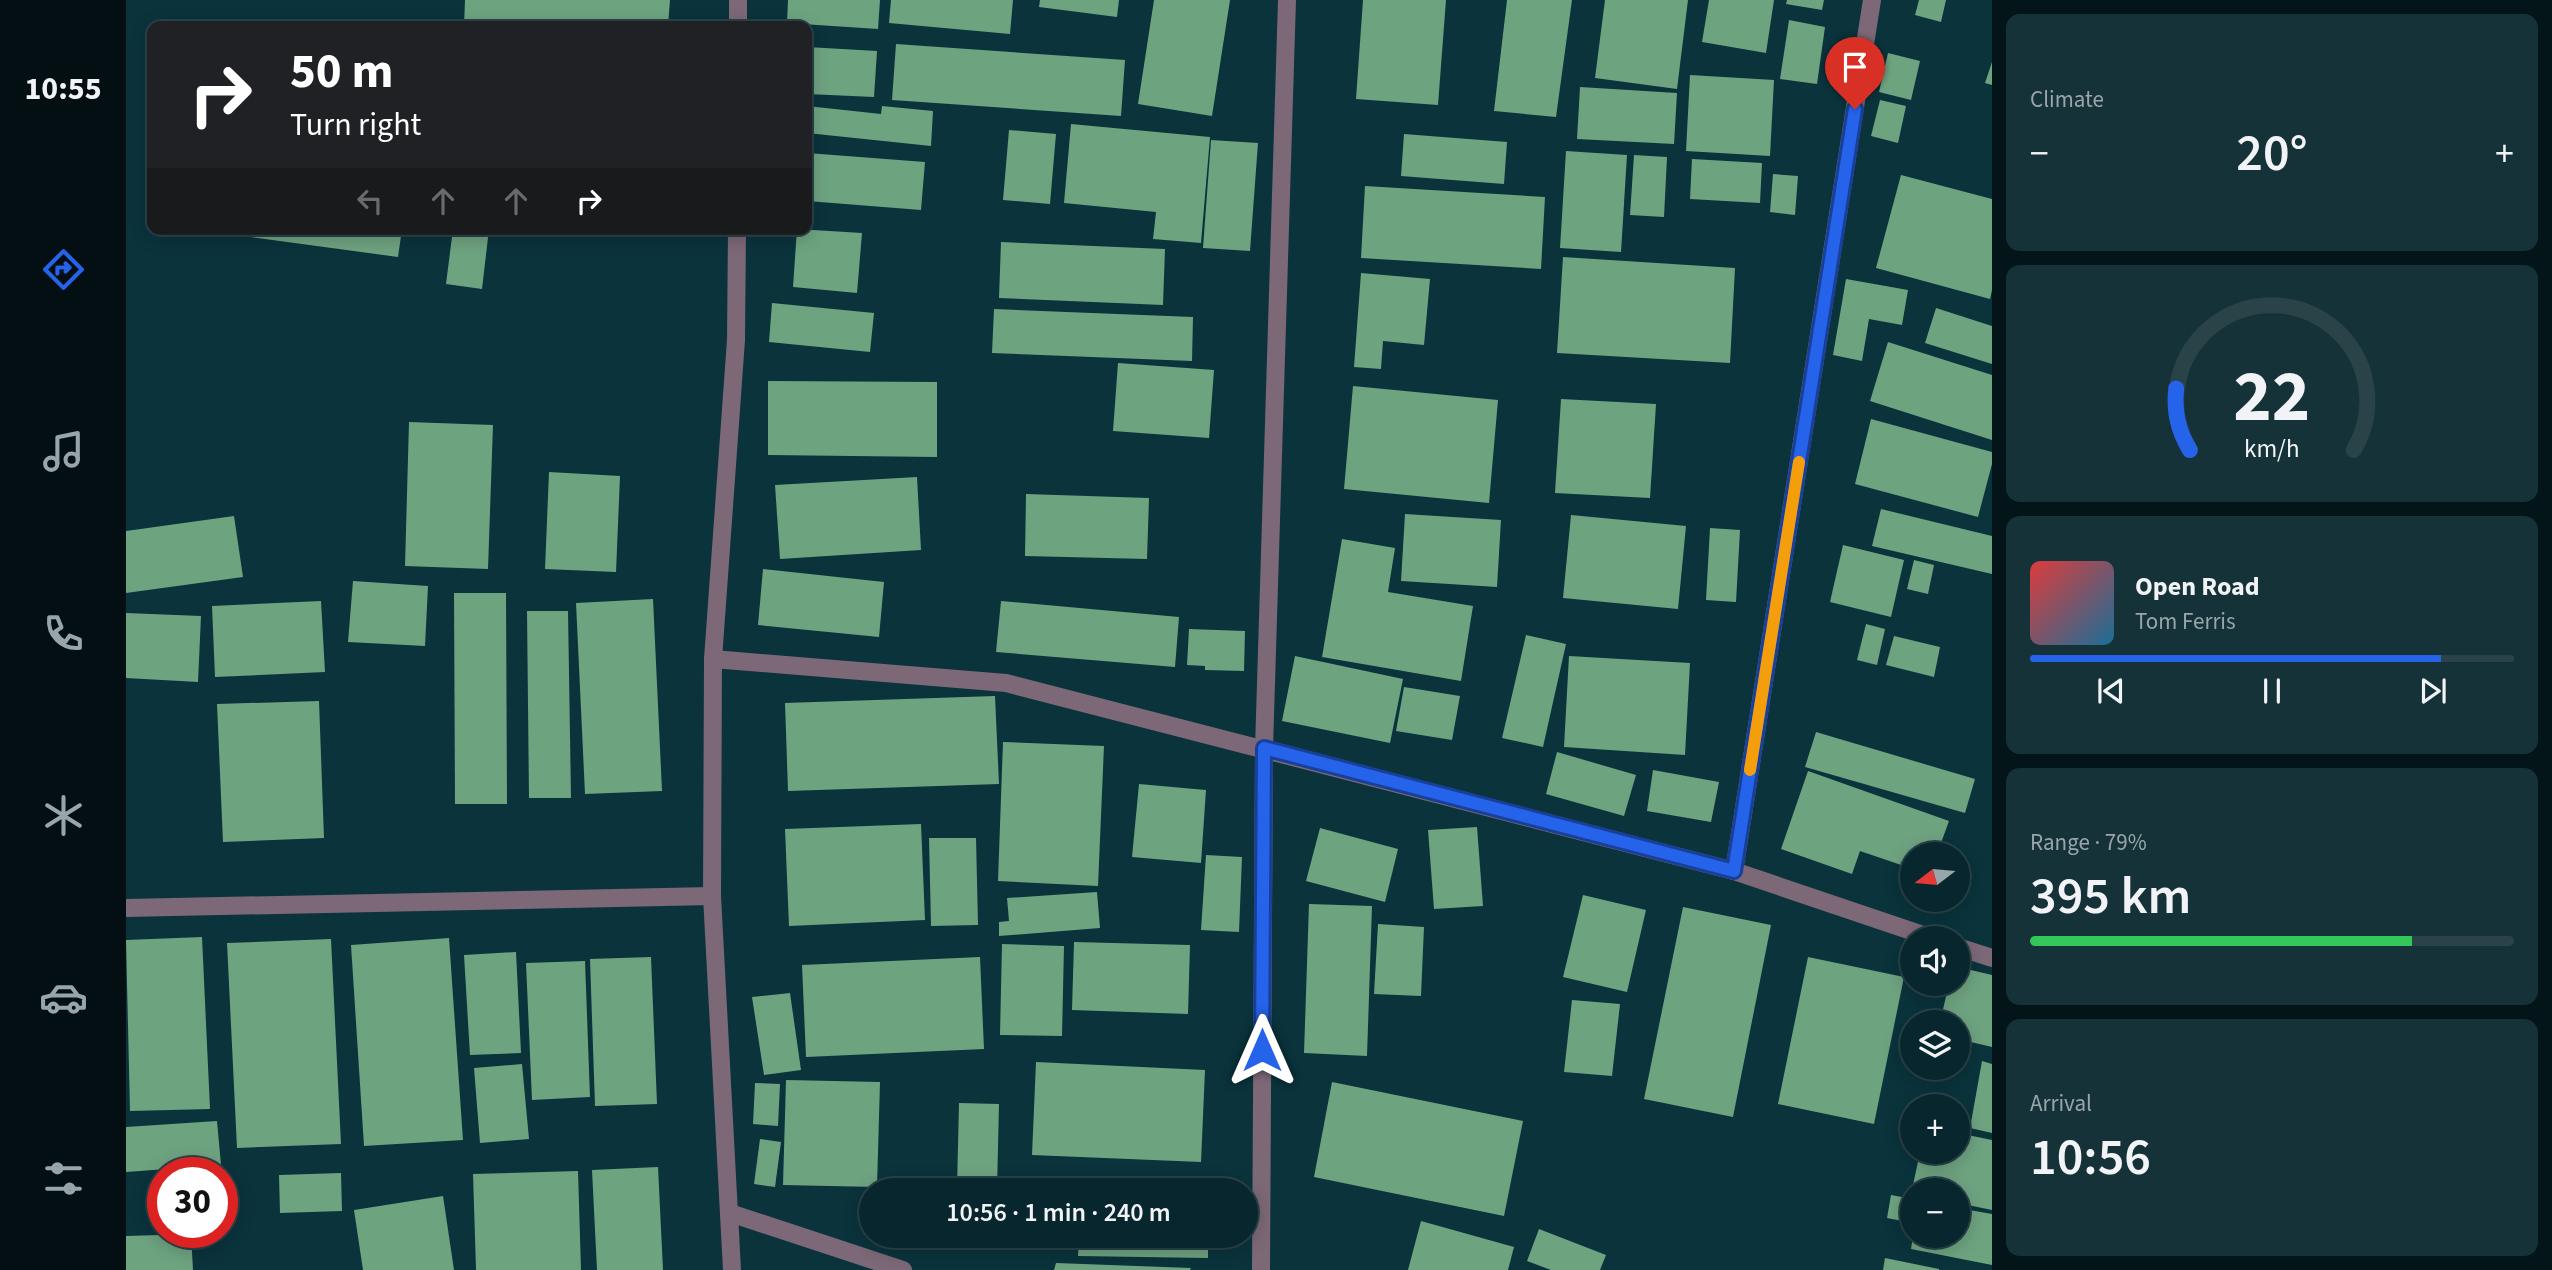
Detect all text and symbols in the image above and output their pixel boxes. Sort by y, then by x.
text: 50 m [290,37,394,107]
pin [1825,37,1885,109]
icon: arrive [1836,48,1874,86]
icon: right [175,49,266,140]
text: 10:55 [24,66,102,112]
text: Climate [2030,83,2104,116]
text: Turn right [290,102,421,148]
text: 20° [2236,117,2308,191]
text: − [2030,127,2049,181]
text: + [2495,127,2514,181]
icon: left [351,182,389,220]
icon: ahead [424,182,462,220]
icon: ahead [497,182,535,220]
icon: right [570,182,608,220]
icon: directions [39,245,88,294]
text: 22 [2234,345,2310,449]
icon: music [39,427,88,476]
text: km/h [2244,431,2300,467]
text: Open Road [2135,568,2260,605]
text: Tom Ferris [2135,605,2236,638]
icon: phone [39,609,88,658]
icon: previous [2092,672,2130,710]
icon: pause [2253,672,2291,710]
icon: next [2414,672,2452,710]
icon: climate [39,791,88,840]
text: Range · 79% [2030,826,2147,859]
north arrow [1900,842,1970,912]
map controls [1900,842,1970,1248]
text: 395 km [2030,860,2191,934]
button: sound [1900,926,1970,996]
icon: car [39,973,88,1022]
button: layers [1900,1010,1970,1080]
position arrow [1225,1013,1299,1087]
text: Arrival [2030,1087,2092,1120]
button: + [1900,1094,1970,1164]
text: 10:56 [2030,1121,2151,1195]
icon: filters [39,1154,88,1203]
speed limit sign: 30 [147,1157,238,1248]
button: − [1900,1178,1970,1248]
text: 10:56 · 1 min · 240 m [946,1194,1171,1231]

